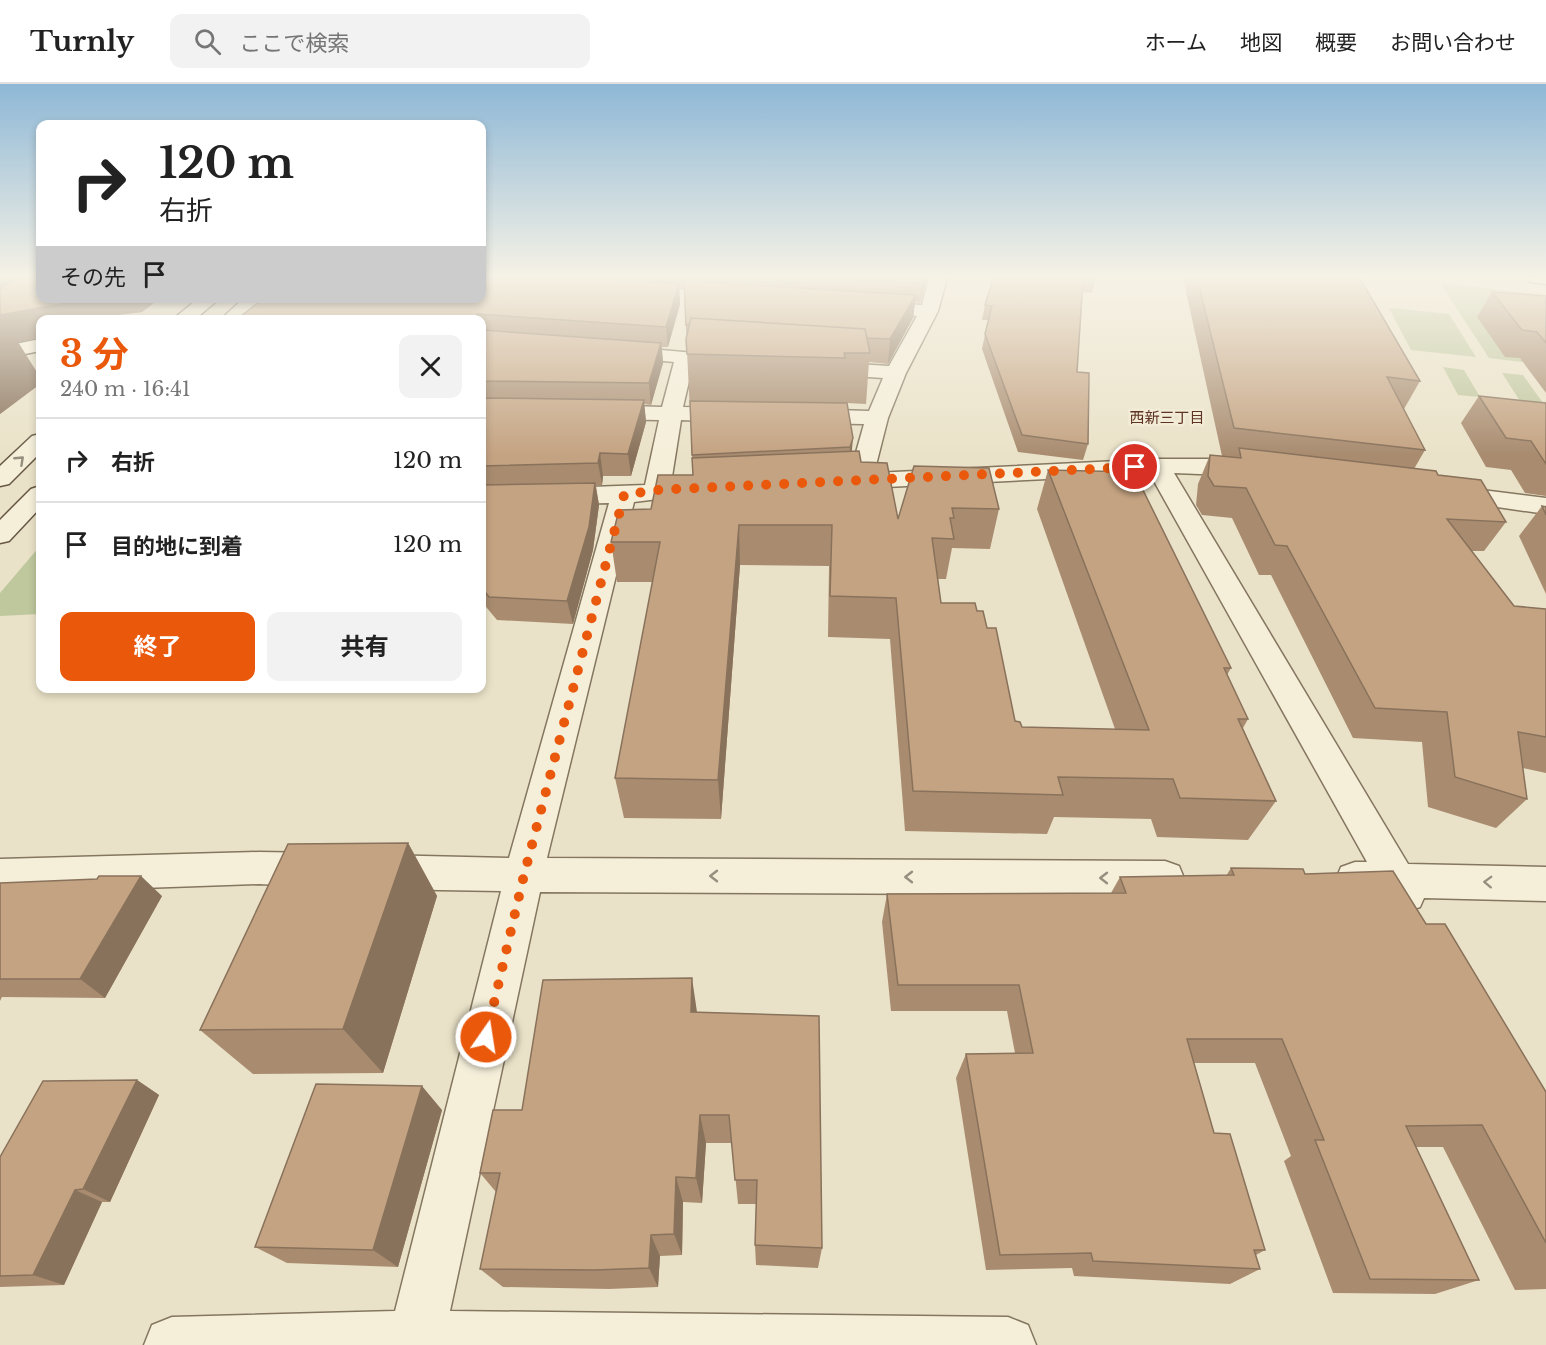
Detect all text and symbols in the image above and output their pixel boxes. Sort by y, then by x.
search box [170,14,590,68]
text: Turnly [30,24,134,59]
icon: search [191,25,224,58]
text: ここで検索 [239,30,349,57]
text: ホーム [1145,30,1207,56]
text: 地図 [1240,30,1282,56]
text: 概要 [1315,30,1357,56]
text: お問い合わせ [1390,30,1516,56]
text: 120 m [159,137,294,189]
icon: right [60,144,138,222]
text: 右折 [159,194,213,227]
icon: arrive [138,258,171,291]
text: その先 [60,264,126,291]
text: 3 分 [60,332,129,377]
button: close [399,335,462,398]
text: 240 m · 16:41 [60,377,191,401]
district label: 西新三丁目 [1129,408,1205,427]
pin [1109,441,1160,492]
icon: right [60,444,93,477]
text: 120 m [393,447,462,474]
text: 右折 [111,449,155,476]
icon: arrive [1118,450,1151,483]
one-way arrow [14,456,24,467]
icon: arrive [60,528,93,561]
text: 120 m [393,531,462,558]
text: 目的地に到着 [111,533,243,560]
button: 終了 [60,612,255,681]
button: 共有 [267,612,462,681]
one-way arrow [709,870,718,882]
one-way arrow [904,871,913,883]
one-way arrow [1099,872,1108,884]
one-way arrow [1483,875,1492,888]
position arrow [454,1005,518,1069]

